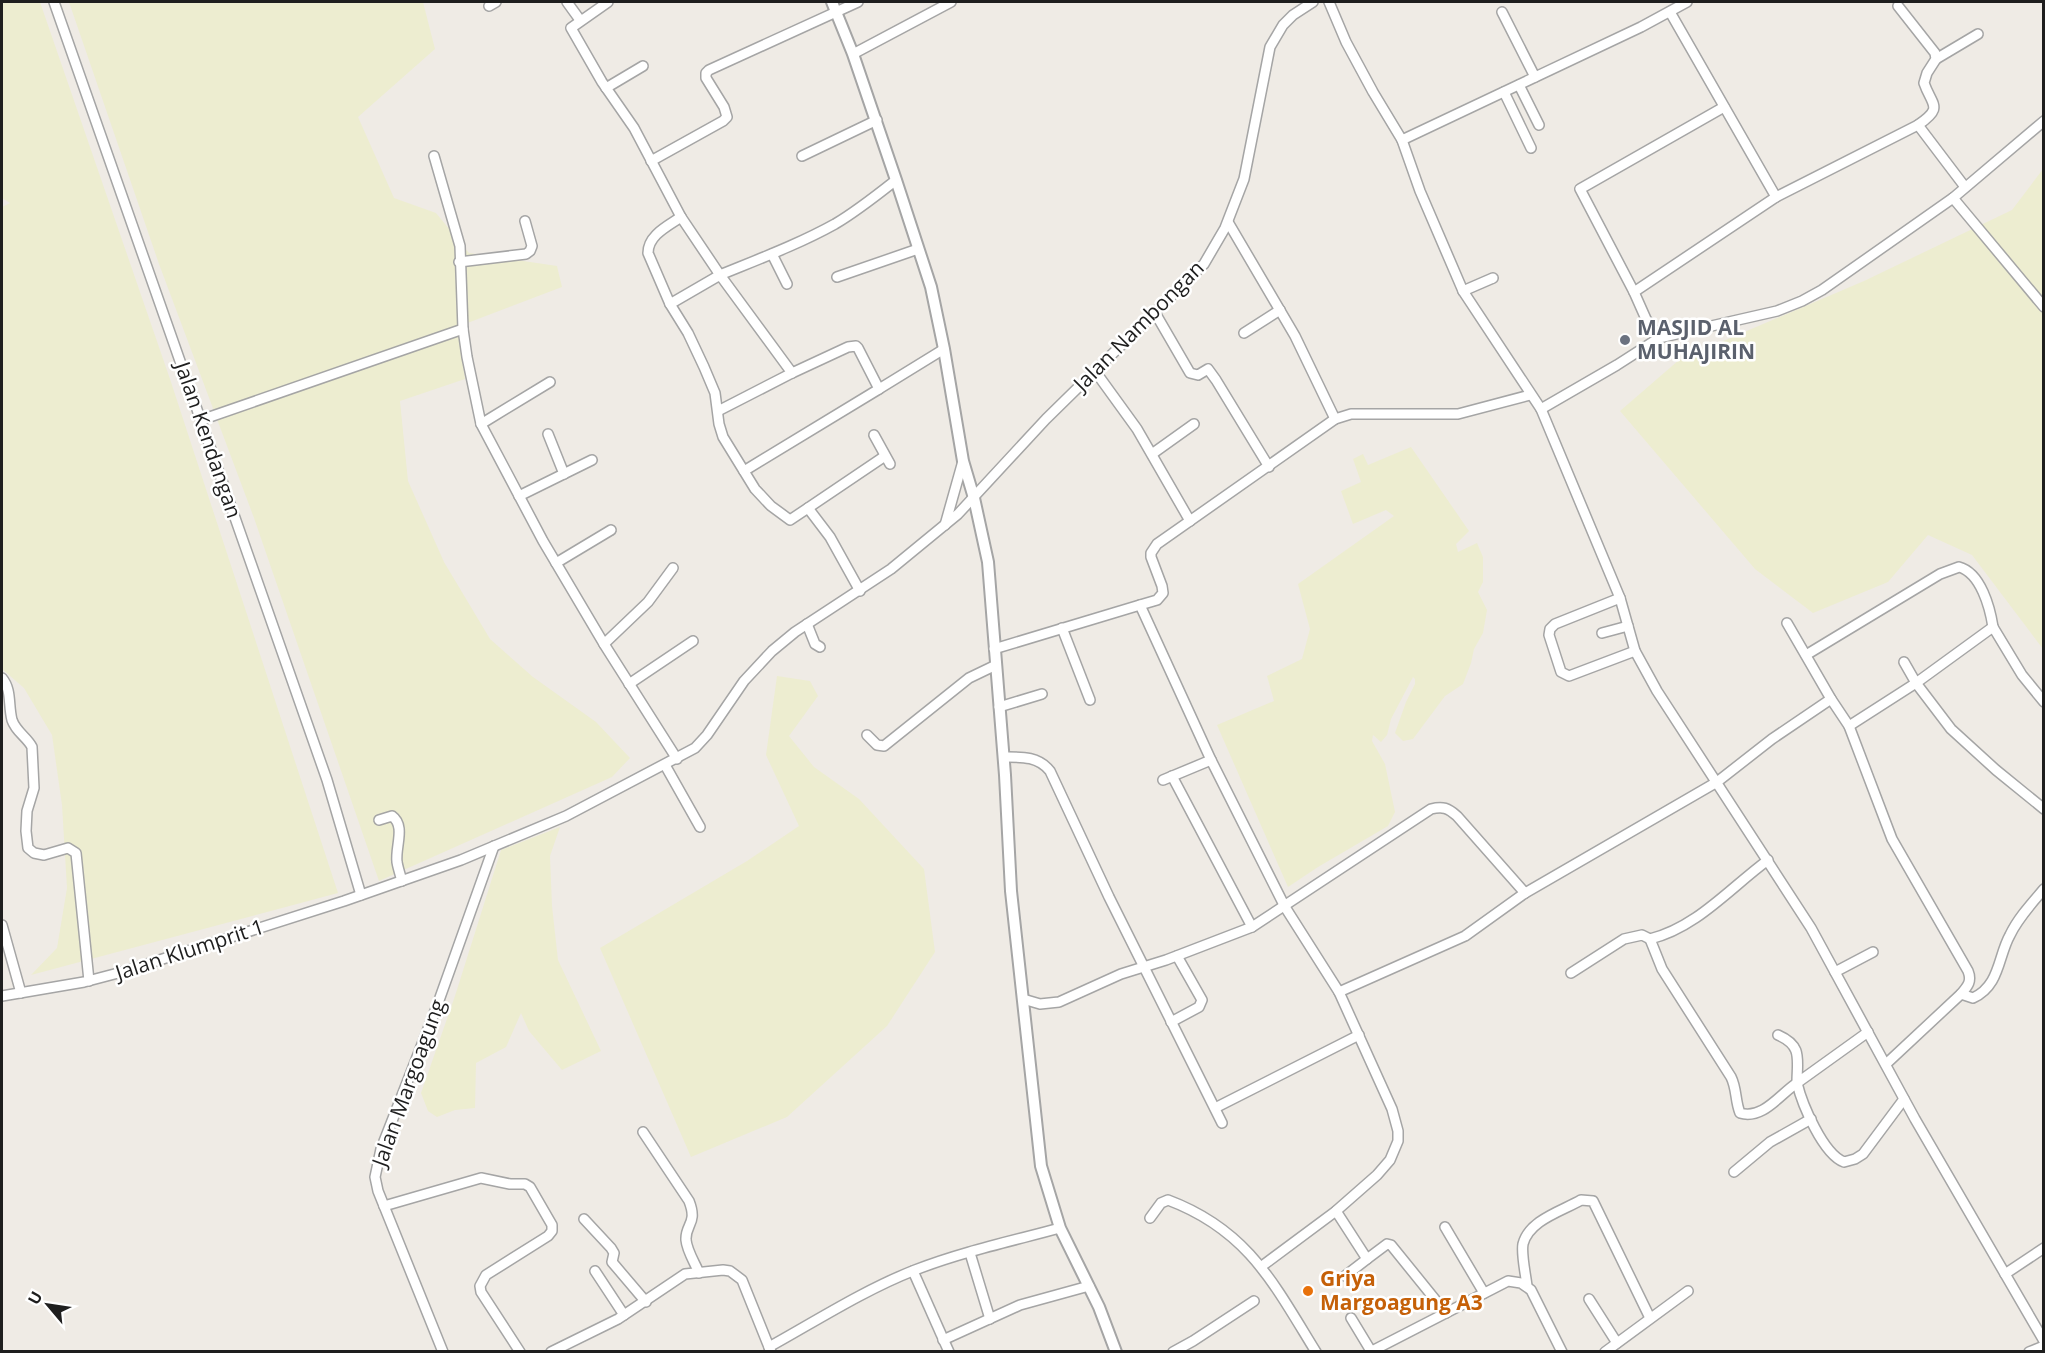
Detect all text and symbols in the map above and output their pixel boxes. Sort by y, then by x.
street label: Jalan Nambongan [1066,254,1210,398]
place label: MASJID AL MUHAJIRIN [1637,313,1755,365]
marker: MASJID AL MUHAJIRIN [1618,333,1632,347]
street label: Jalan Kendangan [168,356,249,522]
street label: Jalan Klumprit 1 [110,912,268,987]
street label: Jalan Margoagung [364,995,451,1172]
place label: Griya Margoagung A3 [1320,1264,1483,1316]
north arrow [18,1275,78,1335]
marker: Griya Margoagung A3 [1301,1284,1315,1298]
text: U [22,1287,47,1308]

